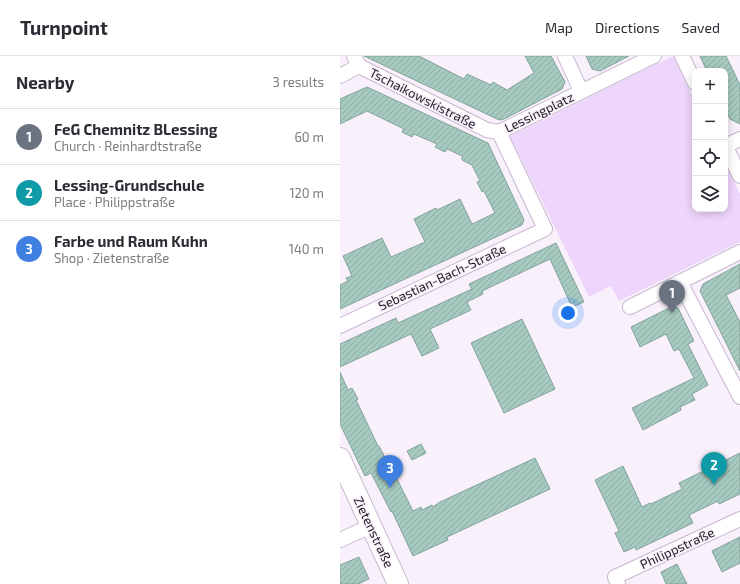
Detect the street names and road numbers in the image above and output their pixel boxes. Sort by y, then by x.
street label: Tschaikowskistraße [367,64,479,132]
street label: Lessingplatz [502,88,576,136]
street label: Sebastian-Bach-Straße [376,240,508,314]
street label: Zietenstraße [351,494,397,570]
street label: Philippstraße [637,524,717,572]

